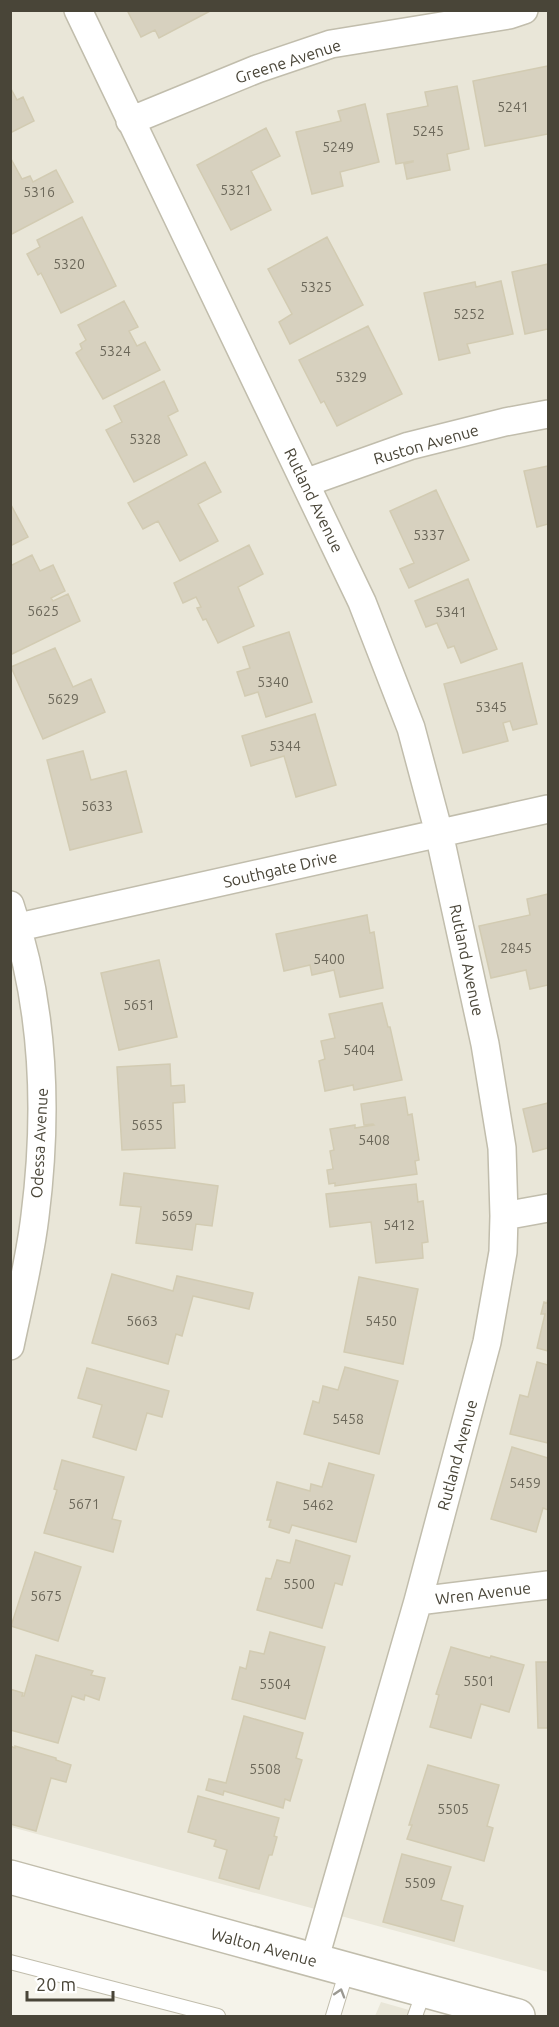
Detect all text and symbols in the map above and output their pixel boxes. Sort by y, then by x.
street label: Greene Avenue [233,35,343,87]
house number: 5241 [497,99,529,115]
house number: 5245 [412,123,444,139]
house number: 5249 [322,139,354,155]
house number: 5321 [220,182,252,198]
house number: 5316 [23,184,55,200]
house number: 5320 [53,256,85,272]
house number: 5325 [300,279,332,295]
house number: 5252 [453,306,485,322]
house number: 5324 [99,343,131,359]
house number: 5329 [335,369,367,385]
street label: Ruston Avenue [371,420,481,468]
house number: 5328 [129,431,161,447]
street label: Rutland Avenue [281,445,347,555]
house number: 5337 [413,527,445,543]
house number: 5625 [27,603,59,619]
house number: 5341 [435,604,467,620]
house number: 5340 [257,674,289,690]
house number: 5629 [47,691,79,707]
house number: 5345 [475,699,507,715]
house number: 5344 [269,738,301,754]
house number: 5633 [81,798,113,814]
street label: Southgate Drive [221,847,339,891]
street label: Rutland Avenue [446,902,488,1018]
house number: 2845 [500,940,532,956]
house number: 5400 [313,951,345,967]
house number: 5651 [123,997,155,1013]
house number: 5404 [343,1042,375,1058]
street label: Odessa Avenue [27,1087,51,1199]
house number: 5655 [131,1117,163,1133]
house number: 5408 [358,1132,390,1148]
house number: 5659 [161,1208,193,1224]
house number: 5412 [383,1217,415,1233]
house number: 5663 [126,1313,158,1329]
house number: 5450 [365,1313,397,1329]
street label: Rutland Avenue [434,1398,480,1512]
house number: 5458 [332,1411,364,1427]
house number: 5459 [509,1475,541,1491]
house number: 5671 [68,1496,100,1512]
house number: 5462 [302,1497,334,1513]
house number: 5500 [283,1576,315,1592]
street label: Wren Avenue [434,1578,532,1608]
house number: 5675 [30,1588,62,1604]
house number: 5501 [463,1673,495,1689]
house number: 5504 [259,1676,291,1692]
house number: 5508 [249,1761,281,1777]
house number: 5505 [437,1801,469,1817]
house number: 5509 [404,1875,436,1891]
street label: Walton Avenue [209,1924,319,1970]
scale bar [27,1964,112,2002]
text: 20 m [36,1974,76,1994]
one-way arrow [333,1988,345,1999]

